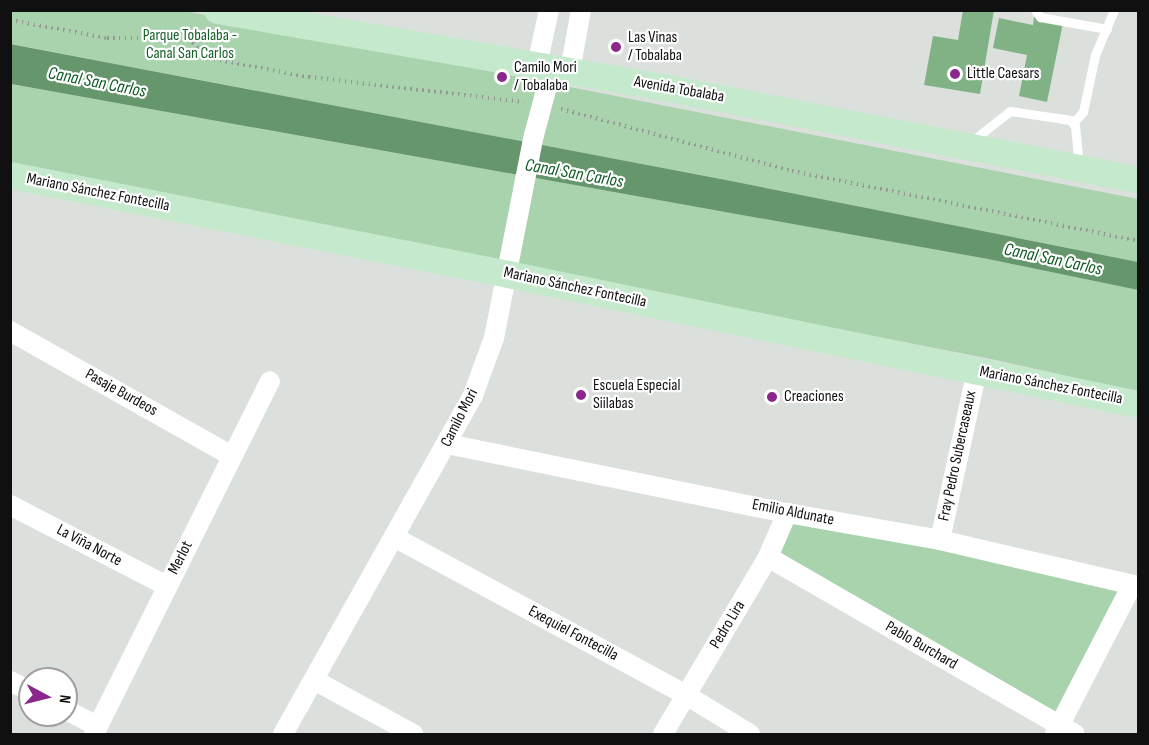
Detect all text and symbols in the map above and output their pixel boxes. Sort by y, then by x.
park label: Parque Tobalaba - Canal San Carlos [143,26,237,64]
place label: Las Vinas / Tobalaba [628,28,682,66]
marker: Las Vinas / Tobalaba [609,40,623,54]
place label: Camilo Mori / Tobalaba [514,58,577,96]
water label: Canal San Carlos [46,63,148,103]
place label: Little Caesars [967,64,1040,84]
marker: Little Caesars [948,67,962,81]
marker: Camilo Mori / Tobalaba [495,70,509,84]
street label: Avenida Tobalaba [632,73,726,107]
water label: Canal San Carlos [523,155,625,193]
street label: Mariano Sánchez Fontecilla [25,170,171,216]
water label: Canal San Carlos [1002,239,1104,281]
street label: Mariano Sánchez Fontecilla [502,263,648,313]
street label: Mariano Sánchez Fontecilla [978,363,1124,409]
street label: Pasaje Burdeos [81,365,161,421]
place label: Escuela Especial Siilabas [593,376,680,414]
street label: Camilo Mori [437,386,483,450]
place label: Creaciones [784,387,844,407]
marker: Escuela Especial Siilabas [574,388,588,402]
street label: Fray Pedro Subercaseaux [935,389,981,523]
marker: Creaciones [765,390,779,404]
street label: Emilio Aldunate [750,496,836,530]
street label: La Viña Norte [53,521,125,571]
street label: Merlot [164,538,198,578]
street label: Pedro Lira [706,597,750,653]
street label: Exequiel Fontecilla [525,602,621,666]
street label: Pablo Burchard [882,618,960,674]
north arrow [18,667,78,727]
text: N [54,694,74,704]

